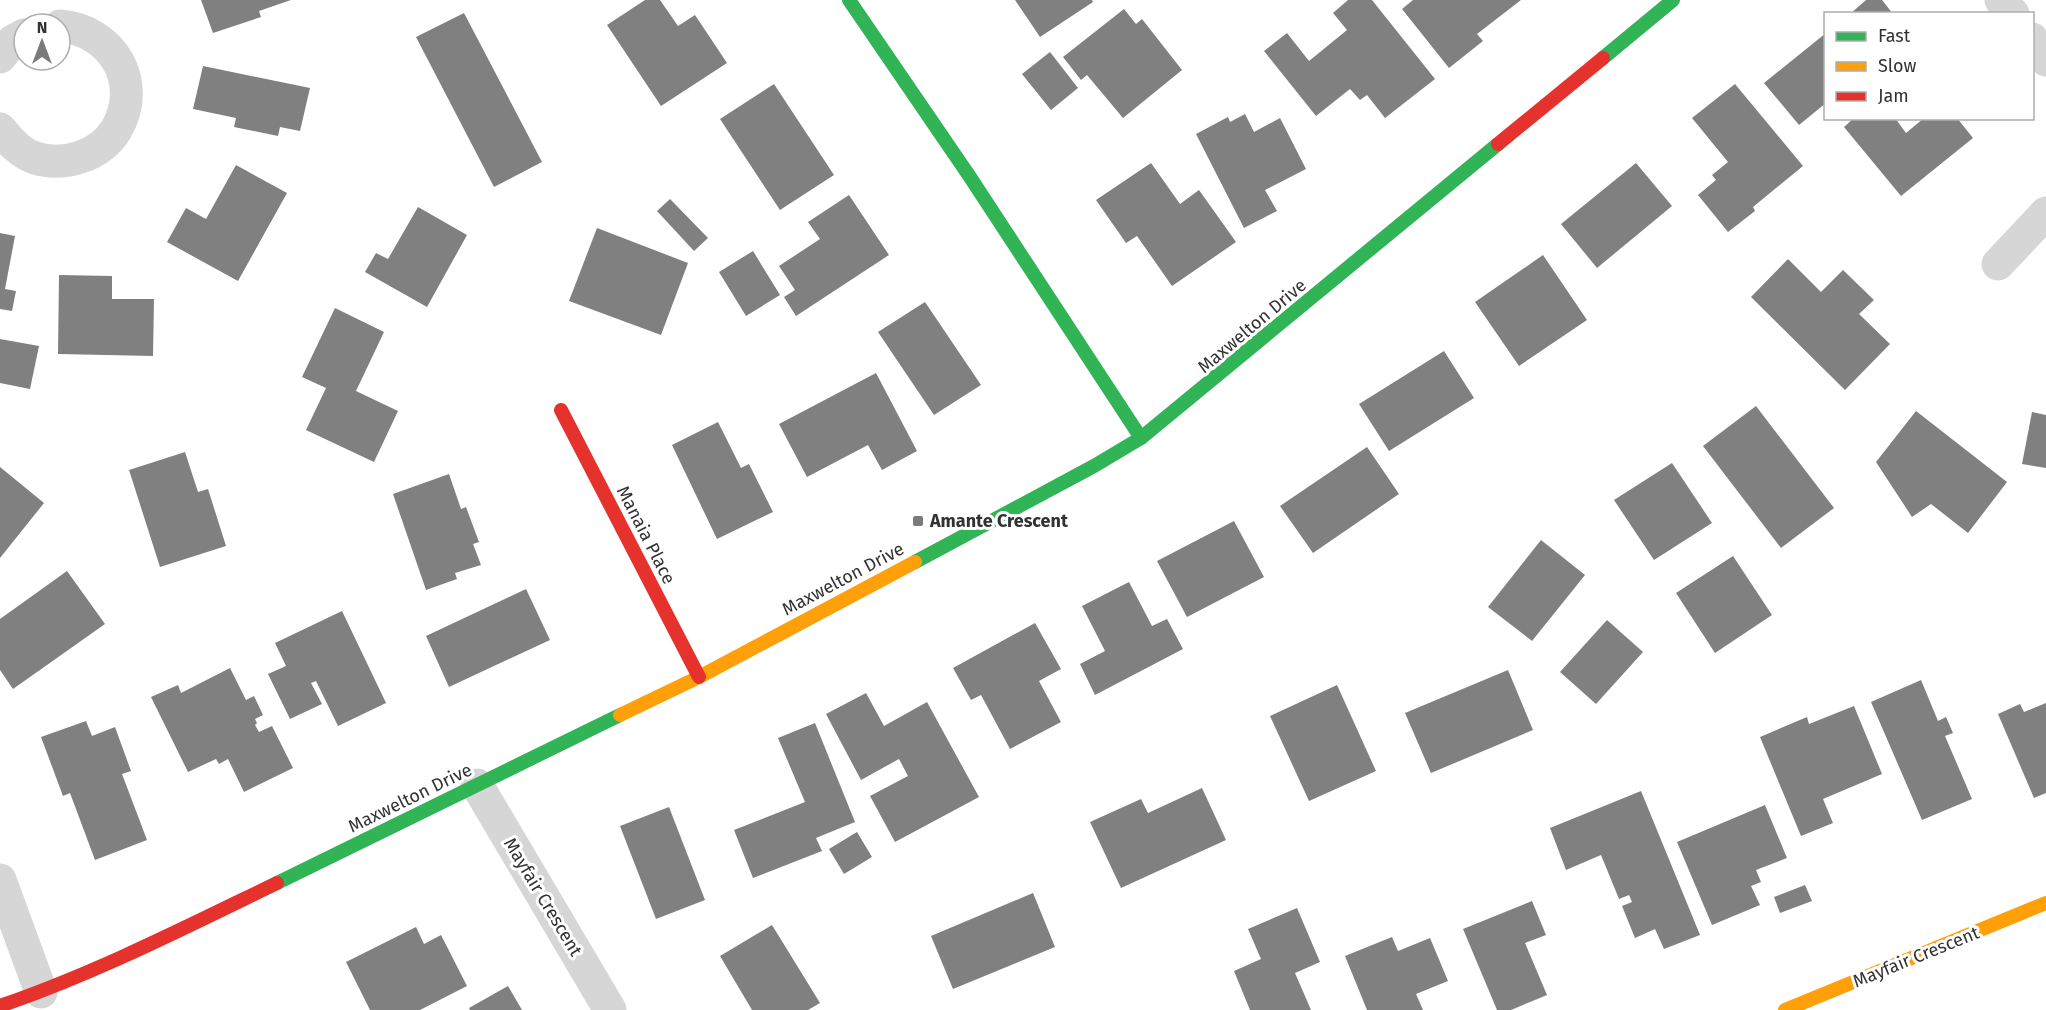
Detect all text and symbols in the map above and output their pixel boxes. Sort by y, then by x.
north arrow [12,12,72,72]
legend [1824,12,2034,120]
text: N [37,18,47,37]
text: Fast [1878,25,1911,47]
text: Slow [1878,55,1917,77]
text: Jam [1878,85,1909,107]
street label: Maxwelton Drive [1193,274,1311,378]
street label: Manaia Place [612,482,680,588]
place label: Amante Crescent [929,510,1069,532]
marker: Amante Crescent [911,514,925,528]
street label: Maxwelton Drive [778,538,908,620]
street label: Maxwelton Drive [345,759,475,837]
street label: Mayfair Crescent [499,834,587,961]
street label: Mayfair Crescent [1850,921,1983,992]

